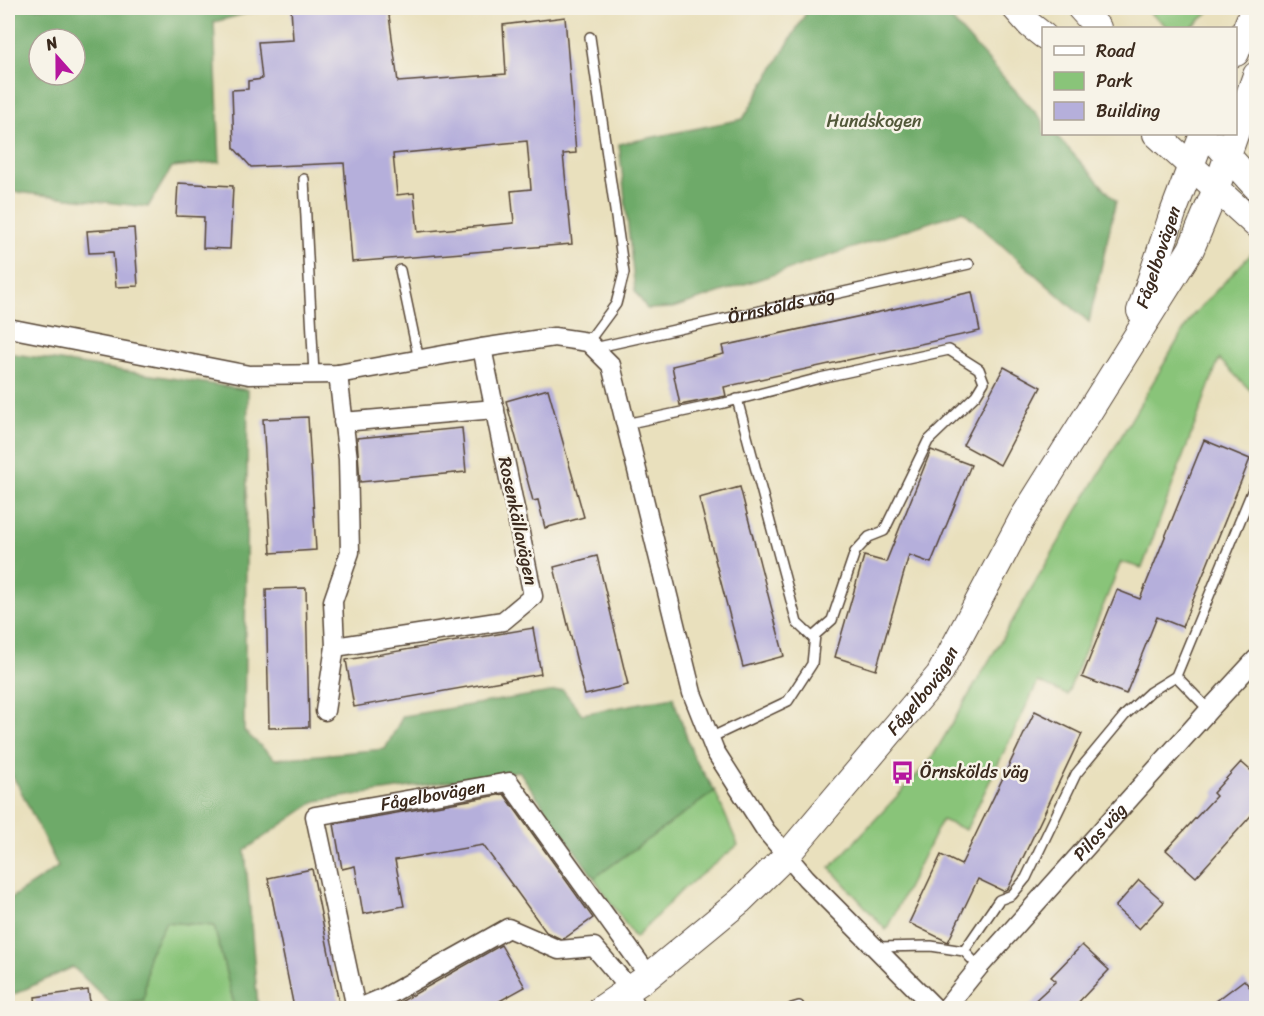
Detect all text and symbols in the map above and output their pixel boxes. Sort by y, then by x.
north arrow [27,27,87,87]
legend [1042,27,1237,135]
text: N [40,28,63,59]
text: Road [1096,35,1136,67]
text: Park [1096,65,1133,97]
text: Building [1096,95,1160,127]
park label: Hundskogen [826,105,922,137]
street label: Fågelbovägen [1126,201,1190,312]
street label: Örnskölds väg [725,279,838,334]
street label: Rosenkällavägen [489,454,547,589]
street label: Fågelbovägen [878,640,968,743]
place label: Örnskölds väg [920,756,1029,788]
bus stop icon: Örnskölds väg [889,759,915,785]
street label: Fågelbovägen [378,770,488,820]
street label: Pilos väg [1065,795,1135,868]

